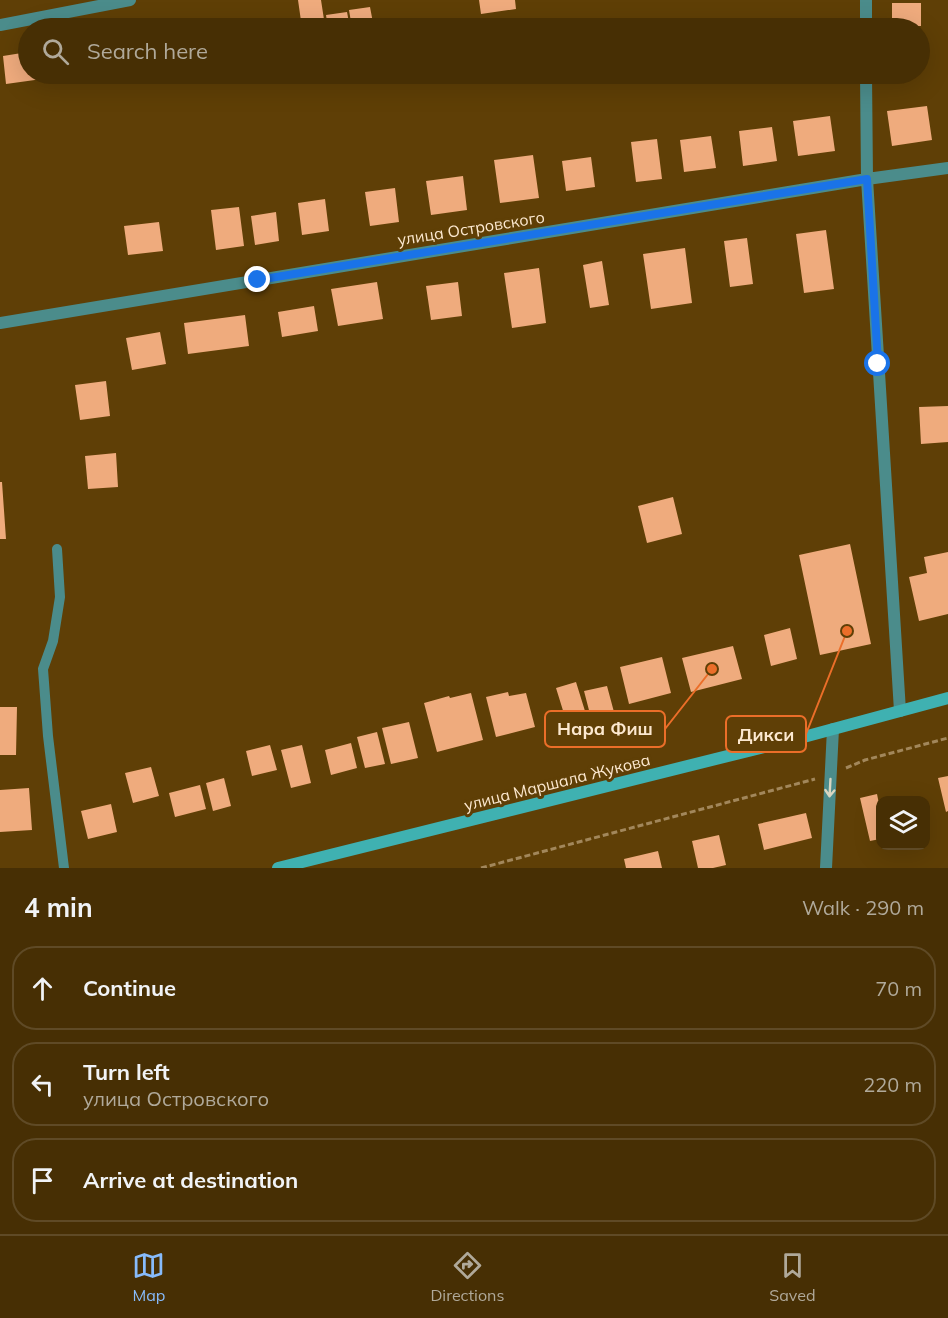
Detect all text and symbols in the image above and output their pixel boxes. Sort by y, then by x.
search box [18,18,930,84]
icon: search [39,35,72,68]
text: Search here [87,37,208,65]
street label: улица Островского [396,206,546,250]
route end [244,266,270,292]
route start [864,350,890,376]
callout: Нара Фиш [545,711,665,747]
callout: Дикси [726,716,806,752]
text: Нара Фиш [557,717,653,740]
text: Дикси [738,723,794,746]
street label: улица Маршала Жукова [462,749,652,815]
one-way arrow [824,777,835,797]
map controls [876,796,930,850]
button: layers [876,796,930,850]
text: 4 min [24,891,93,924]
text: Walk · 290 m [802,895,924,920]
icon: ahead [26,972,59,1005]
text: Continue [83,974,176,1002]
text: 70 m [875,976,922,1001]
text: Turn left [83,1058,170,1086]
icon: left [26,1068,59,1101]
text: 220 m [863,1072,922,1097]
text: улица Островского [83,1086,269,1111]
icon: arrive [26,1164,59,1197]
text: Arrive at destination [83,1166,298,1194]
tab: Map [132,1249,165,1305]
tab: Directions [430,1249,504,1305]
tab: Saved [769,1249,816,1305]

